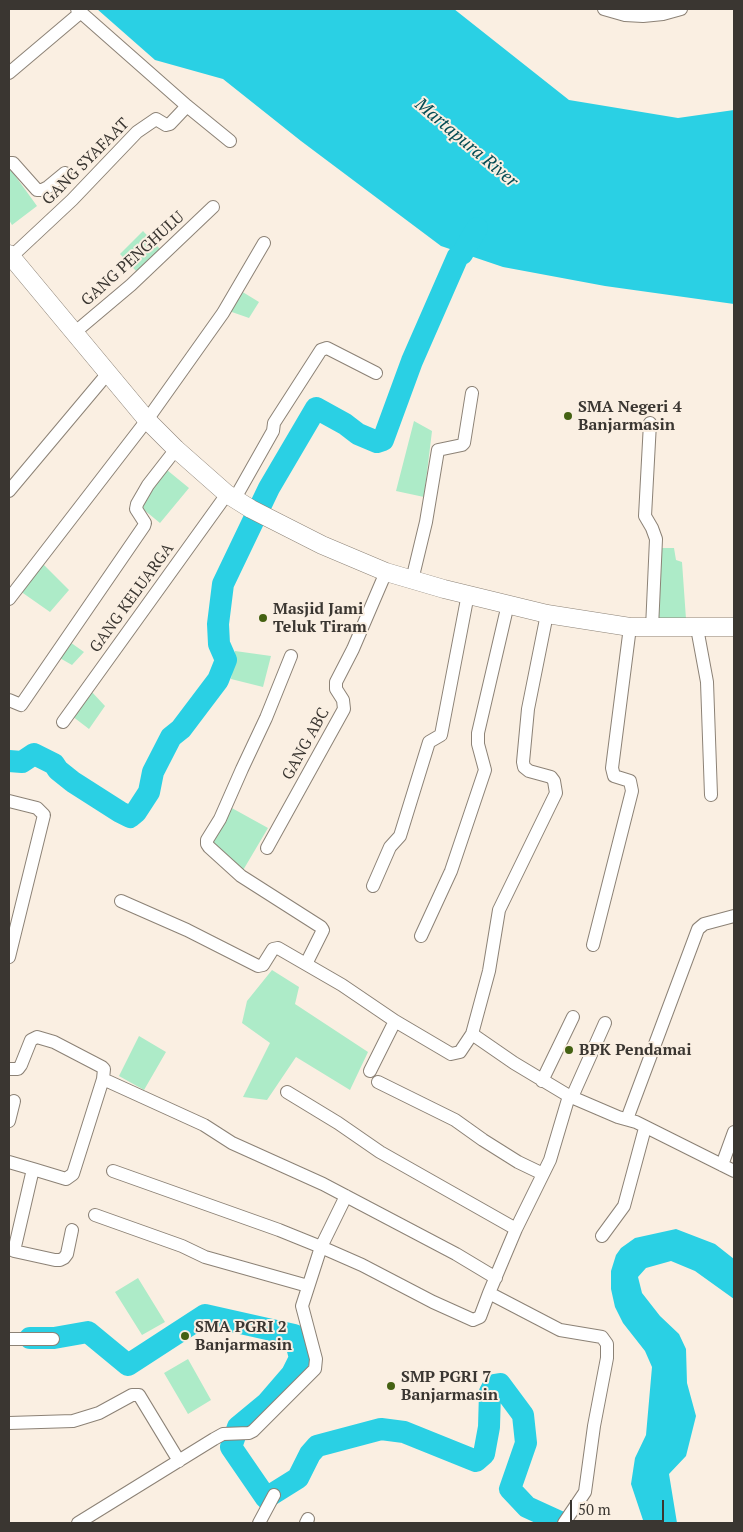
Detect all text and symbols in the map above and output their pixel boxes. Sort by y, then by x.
water label: Martapura River [410,94,522,192]
street label: GANG SYAFAAT [39,115,133,209]
street label: GANG PENGHULU [78,208,188,310]
place label: SMA Negeri 4 Banjarmasin [578,397,682,435]
marker: SMA Negeri 4 Banjarmasin [562,410,574,422]
street label: GANG KELUARGA [86,540,178,656]
place label: Masjid Jami Teluk Tiram [273,599,367,637]
marker: Masjid Jami Teluk Tiram [257,612,269,624]
street label: GANG ABC [278,705,334,783]
place label: BPK Pendamai [579,1040,691,1060]
marker: BPK Pendamai [563,1044,575,1056]
place label: SMA PGRI 2 Banjarmasin [195,1317,292,1355]
marker: SMA PGRI 2 Banjarmasin [179,1330,191,1342]
place label: SMP PGRI 7 Banjarmasin [401,1367,498,1405]
marker: SMP PGRI 7 Banjarmasin [385,1380,397,1392]
scale bar [573,1490,667,1522]
text: 50 m [578,1499,611,1519]

